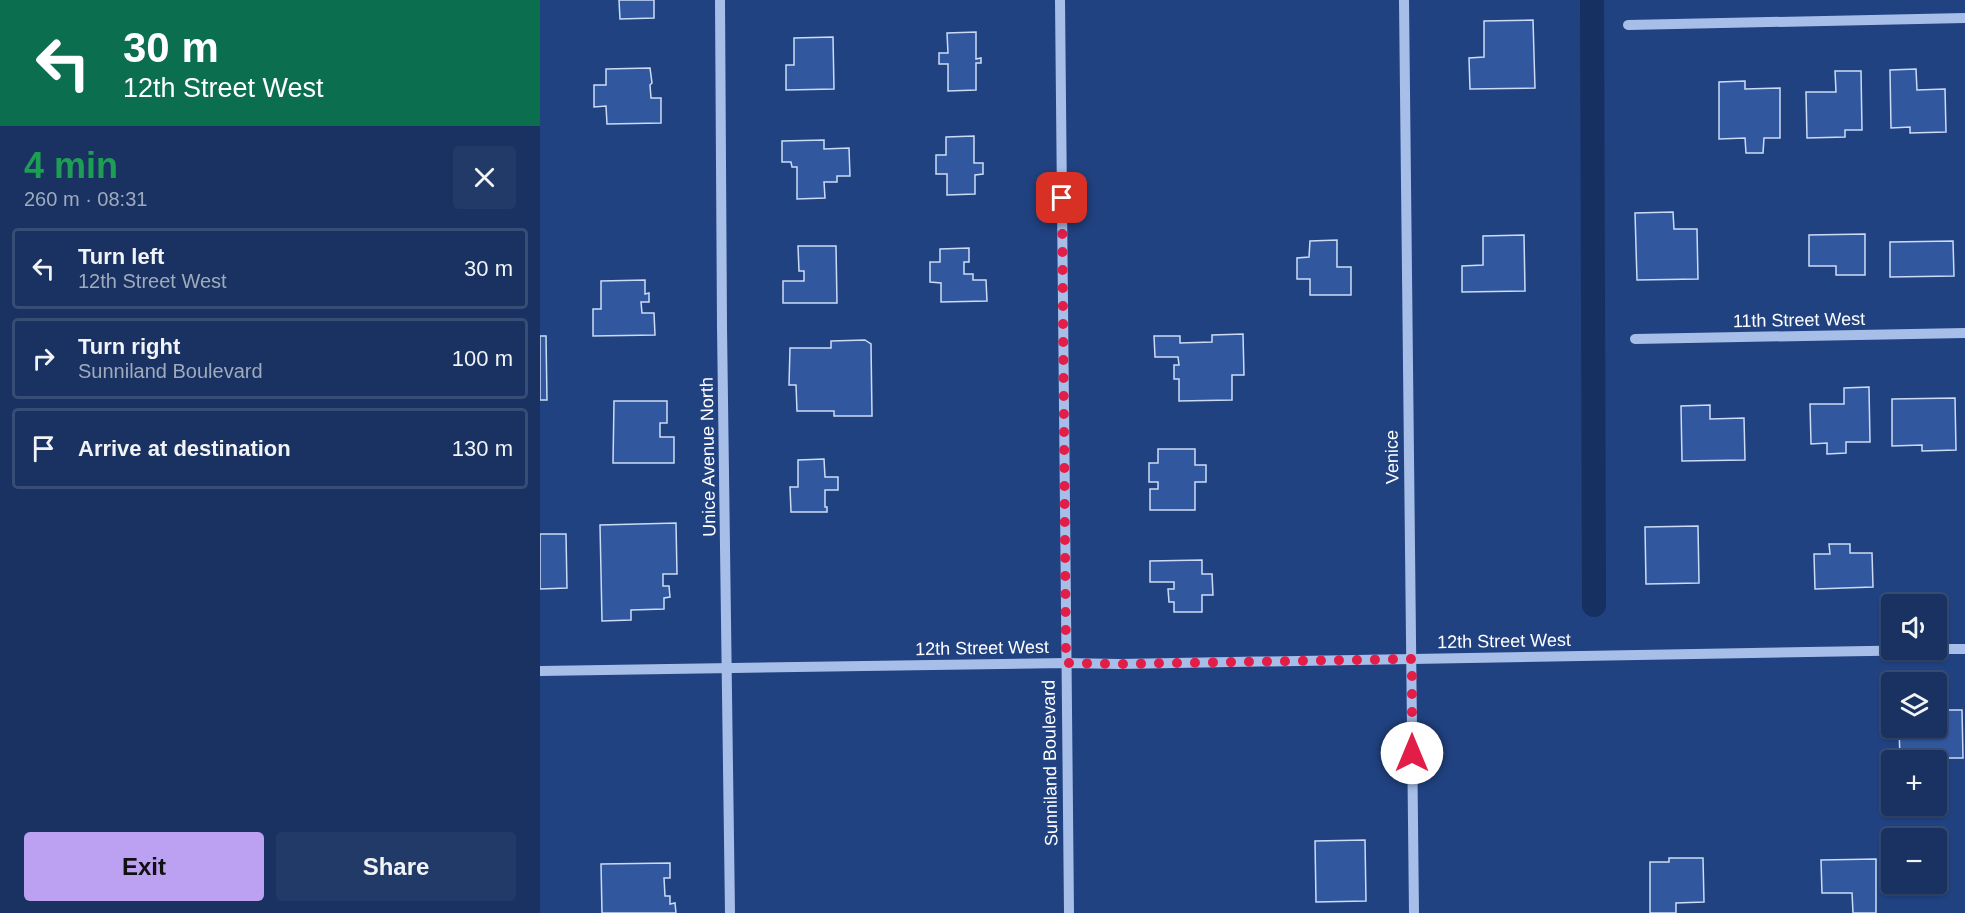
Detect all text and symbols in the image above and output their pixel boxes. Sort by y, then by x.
icon: left [24,24,102,102]
text: 30 m [123,24,219,71]
text: 12th Street West [123,73,324,103]
text: 4 min [24,145,118,186]
button: close [453,146,516,209]
pin [1036,172,1087,223]
icon: arrive [1045,181,1078,214]
text: 260 m · 08:31 [24,188,147,210]
text: Turn left [78,244,164,269]
icon: left [27,252,60,285]
text: 30 m [464,256,513,281]
text: 12th Street West [78,270,227,292]
street label: 11th Street West [1733,309,1865,331]
text: Turn right [78,334,180,359]
icon: right [27,342,60,375]
text: 100 m [452,346,513,371]
text: Sunniland Boulevard [78,360,263,382]
street label: Unice Avenue North [697,377,719,537]
street label: Venice [1382,430,1402,484]
icon: arrive [27,432,60,465]
text: Arrive at destination [78,436,291,461]
text: 130 m [452,436,513,461]
map controls [1881,594,1947,894]
button: sound [1881,594,1947,660]
street label: 12th Street West [1437,630,1571,652]
street label: 12th Street West [915,637,1049,659]
button: layers [1881,672,1947,738]
street label: Sunniland Boulevard [1039,680,1061,846]
position arrow [1380,721,1444,785]
button: + [1881,750,1947,816]
button: − [1881,828,1947,894]
button: Exit [24,832,264,901]
button: Share [276,832,516,901]

